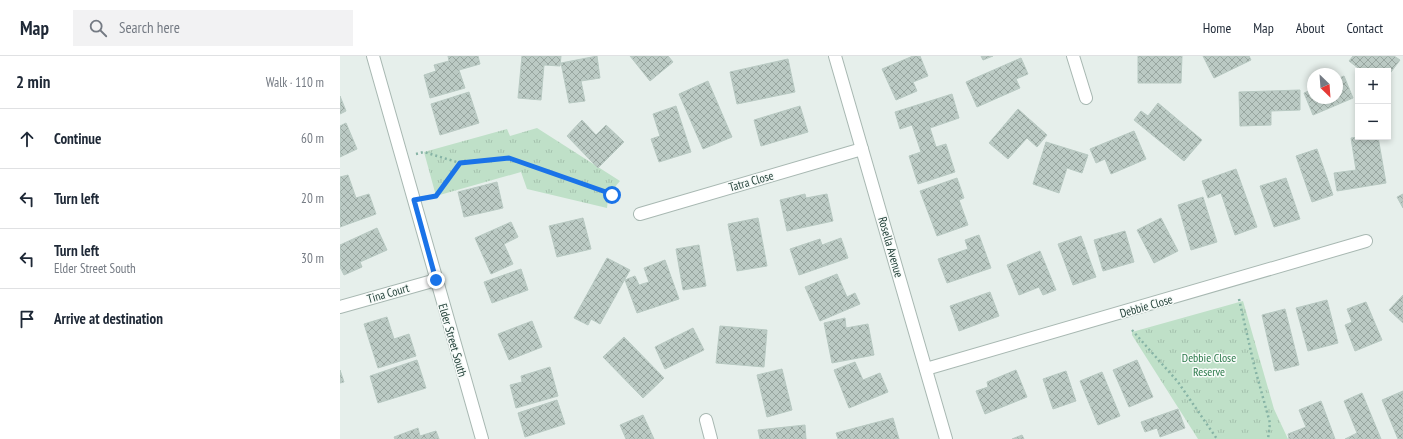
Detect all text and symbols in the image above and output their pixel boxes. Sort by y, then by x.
search box [73,10,353,46]
text: Map [20,16,49,40]
icon: search [87,17,109,39]
text: Search here [119,18,180,37]
text: Home [1203,19,1231,37]
text: Map [1253,19,1274,37]
text: About [1296,19,1325,37]
text: Contact [1347,19,1383,37]
north arrow [1307,68,1343,104]
map controls [1355,68,1391,140]
button: + [1355,68,1391,104]
text: 2 min [16,71,50,93]
text: Walk · 110 m [266,74,324,91]
button: − [1355,104,1391,140]
icon: ahead [16,128,38,150]
text: Continue [54,129,101,148]
text: 60 m [301,130,324,147]
street label: Tatra Close [727,168,775,194]
route start [603,186,621,204]
icon: left [16,188,38,210]
text: Turn left [54,189,99,208]
text: 20 m [301,190,324,207]
street label: Rosella Avenue [875,215,907,279]
text: Turn left [54,241,99,260]
icon: left [16,248,38,270]
text: 30 m [301,250,324,267]
text: Elder Street South [54,260,136,277]
route end [427,271,445,289]
street label: Tina Court [365,280,411,306]
street label: Debbie Close [1118,291,1174,321]
street label: Elder Street South [435,302,471,378]
icon: arrive [16,308,38,330]
text: Arrive at destination [54,309,163,328]
park label: Debbie Close Reserve [1182,350,1236,379]

